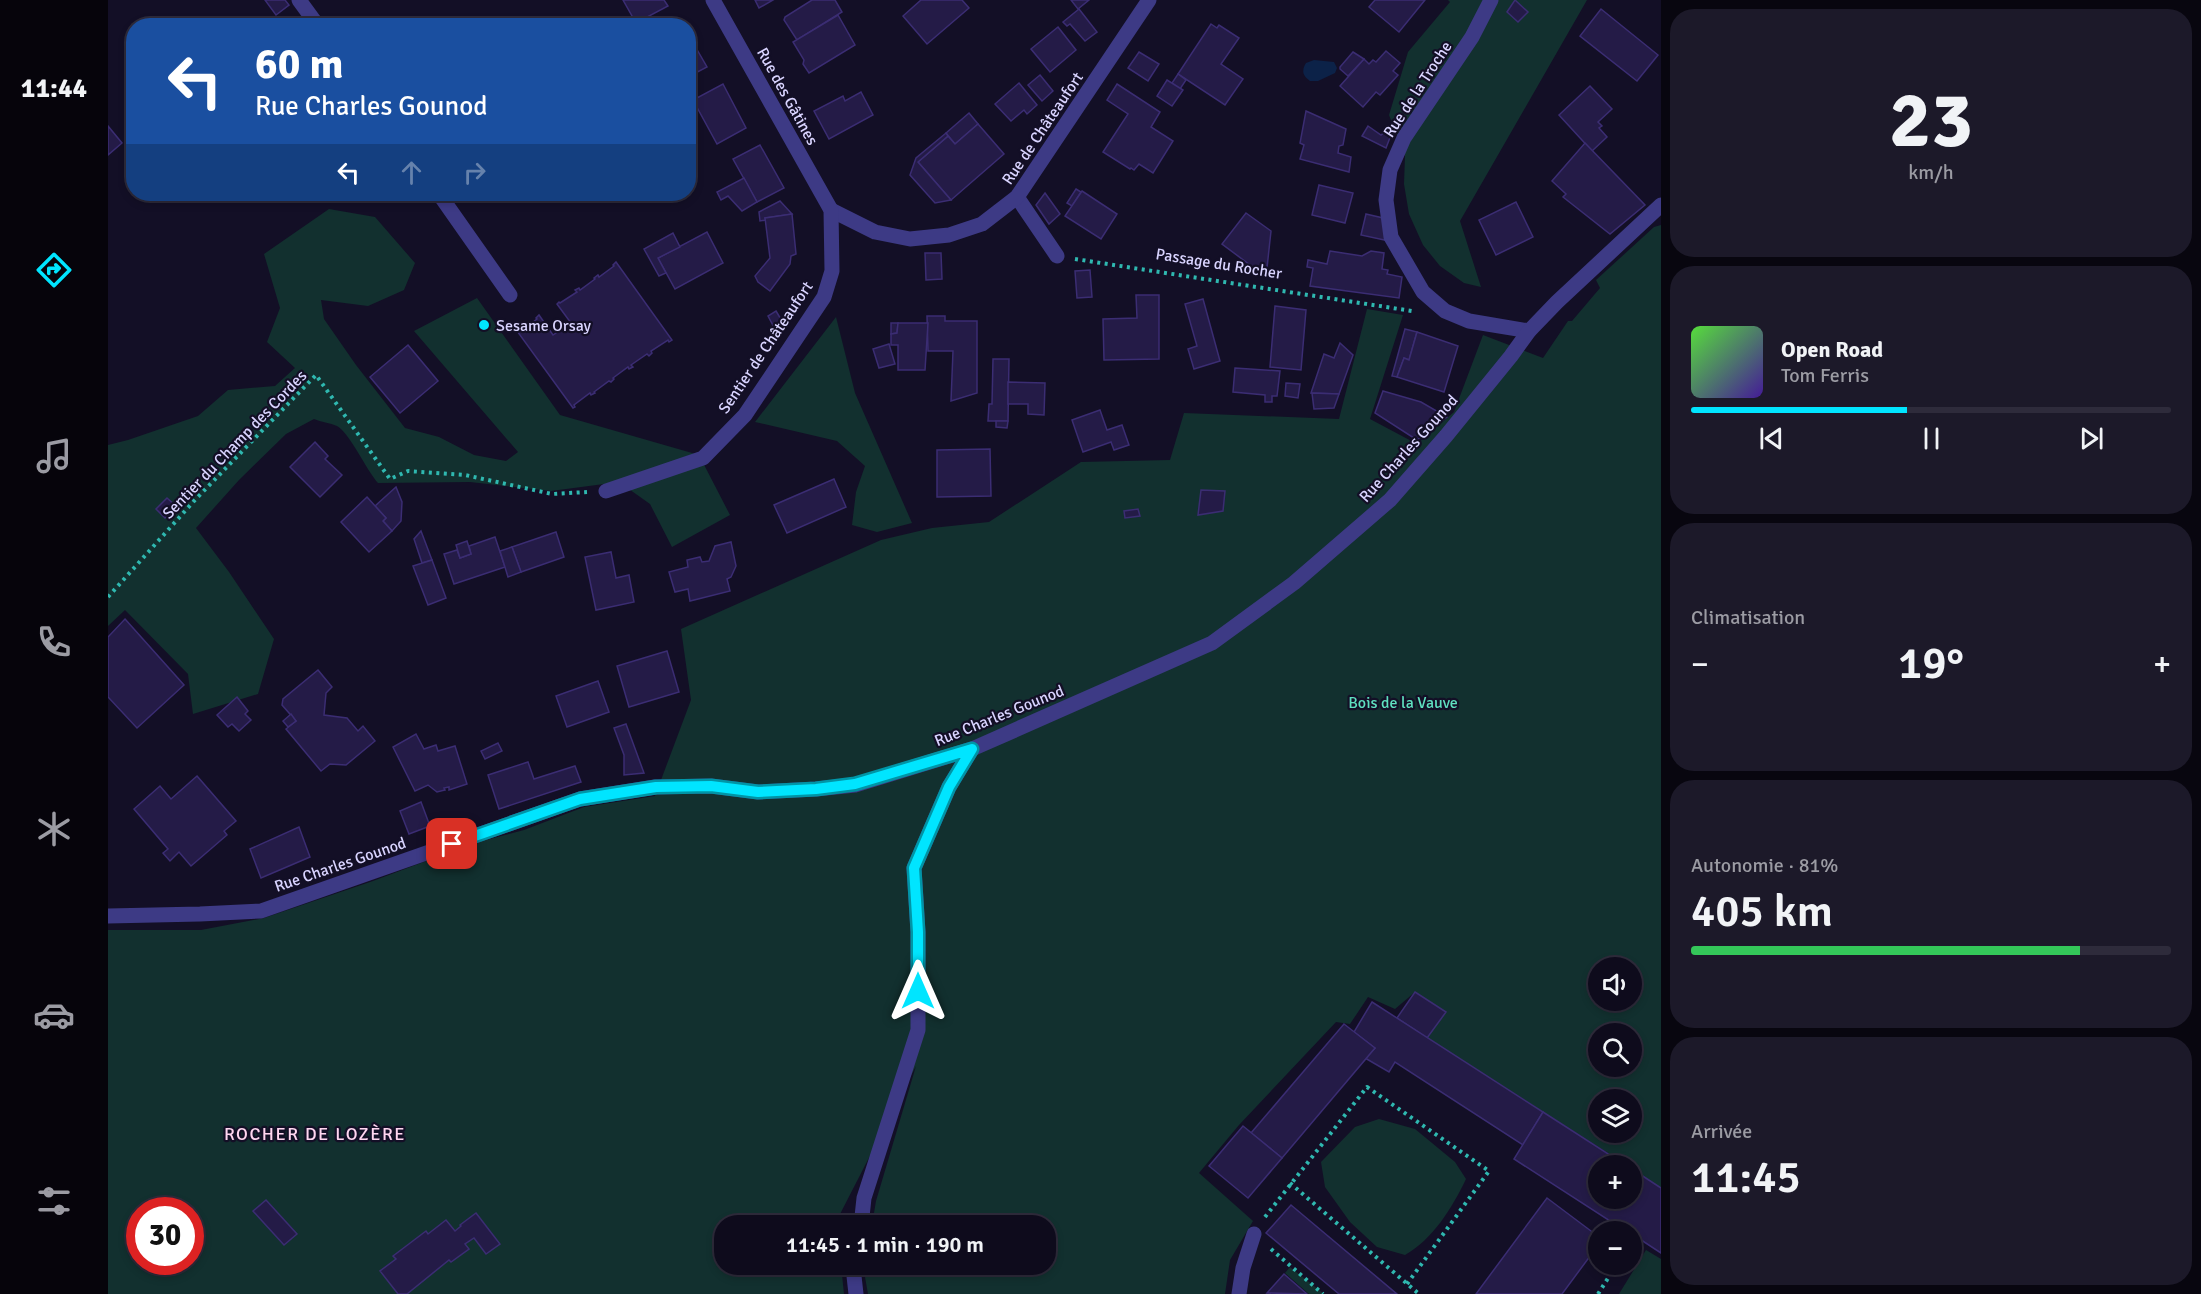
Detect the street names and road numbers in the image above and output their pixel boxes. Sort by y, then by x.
street label: Rue de la Troche [1379,37,1456,142]
street label: Rue des Gâtines [752,44,822,149]
street label: Rue de Châteaufort [998,68,1088,189]
street label: Passage du Rocher [1154,244,1283,284]
street label: Sentier de Châteaufort [714,277,818,417]
street label: Sentier du Champ des Cordes [158,366,311,523]
street label: Rue Charles Gounod [1355,391,1462,507]
street label: Rue Charles Gounod [932,681,1067,751]
street label: Rue Charles Gounod [272,833,409,897]

